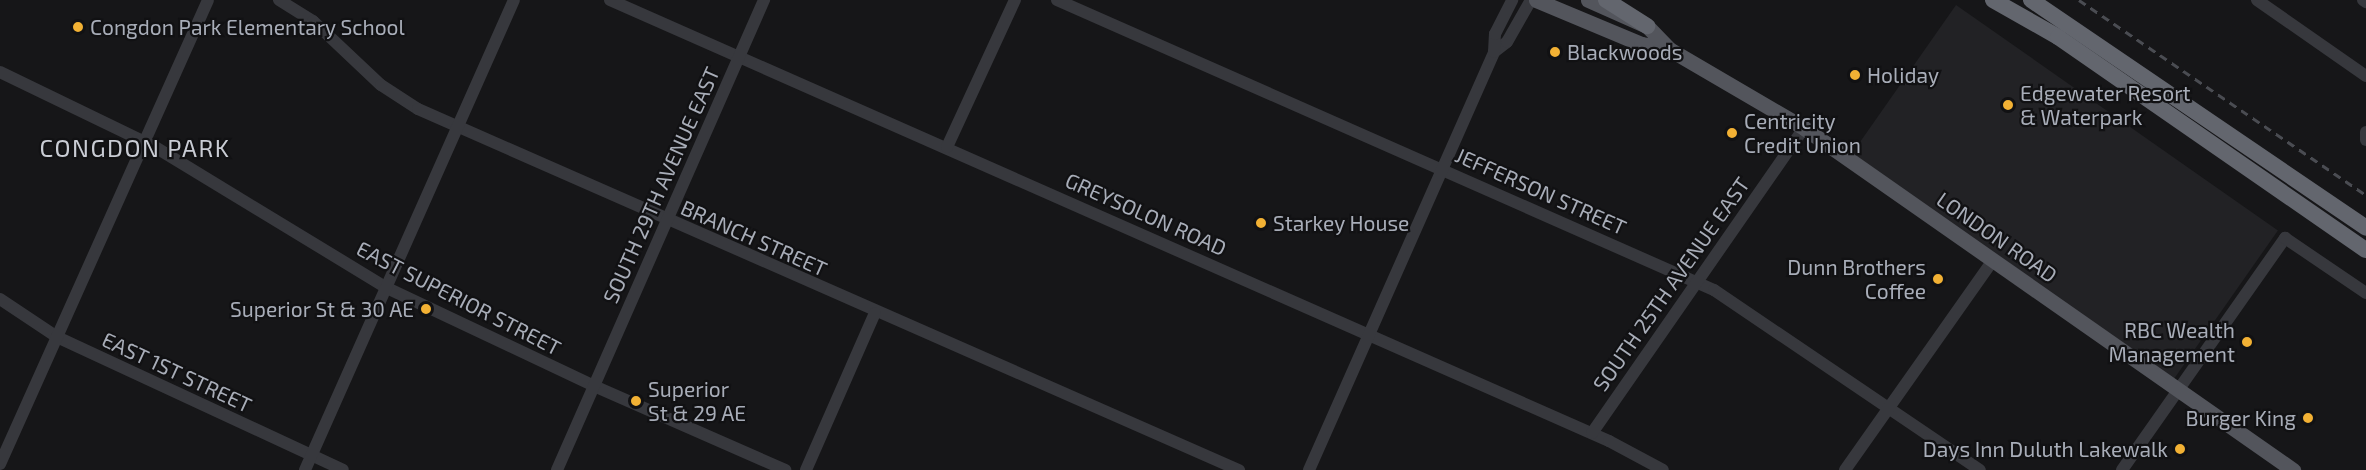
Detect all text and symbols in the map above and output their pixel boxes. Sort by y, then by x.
place label: Congdon Park Elementary School [90,14,405,40]
marker: Congdon Park Elementary School [71,20,85,34]
place label: Blackwoods [1567,39,1683,65]
marker: Blackwoods [1548,45,1562,59]
place label: Holiday [1867,62,1939,88]
street label: SOUTH 29TH AVENUE EAST [597,63,725,307]
marker: Holiday [1848,68,1862,82]
place label: Edgewater Resort & Waterpark [2020,80,2191,130]
marker: Edgewater Resort & Waterpark [2001,98,2015,112]
place label: Centricity Credit Union [1744,108,1861,158]
marker: Centricity Credit Union [1725,126,1739,140]
district label: CONGDON PARK [40,134,230,162]
street label: JEFFERSON STREET [1452,142,1630,240]
street label: GREYSOLON ROAD [1062,167,1230,261]
street label: SOUTH 25TH AVENUE EAST [1587,172,1755,396]
street label: LONDON ROAD [1932,186,2062,288]
street label: BRANCH STREET [677,195,831,281]
place label: Starkey House [1273,210,1410,236]
marker: Starkey House [1254,216,1268,230]
street label: EAST SUPERIOR STREET [352,235,566,361]
place label: Dunn Brothers Coffee [1787,254,1926,304]
marker: Dunn Brothers Coffee [1931,272,1945,286]
place label: Superior St & 30 AE [229,296,414,322]
marker: Superior St & 30 AE [419,302,433,316]
place label: RBC Wealth Management [2109,317,2235,367]
street label: EAST 1ST STREET [98,326,256,418]
marker: RBC Wealth Management [2240,335,2254,349]
place label: Superior St & 29 AE [648,376,747,426]
marker: Superior St & 29 AE [629,394,643,408]
place label: Burger King [2185,405,2296,431]
marker: Burger King [2301,411,2315,425]
place label: Days Inn Duluth Lakewalk [1923,436,2168,462]
marker: Days Inn Duluth Lakewalk [2173,442,2187,456]

